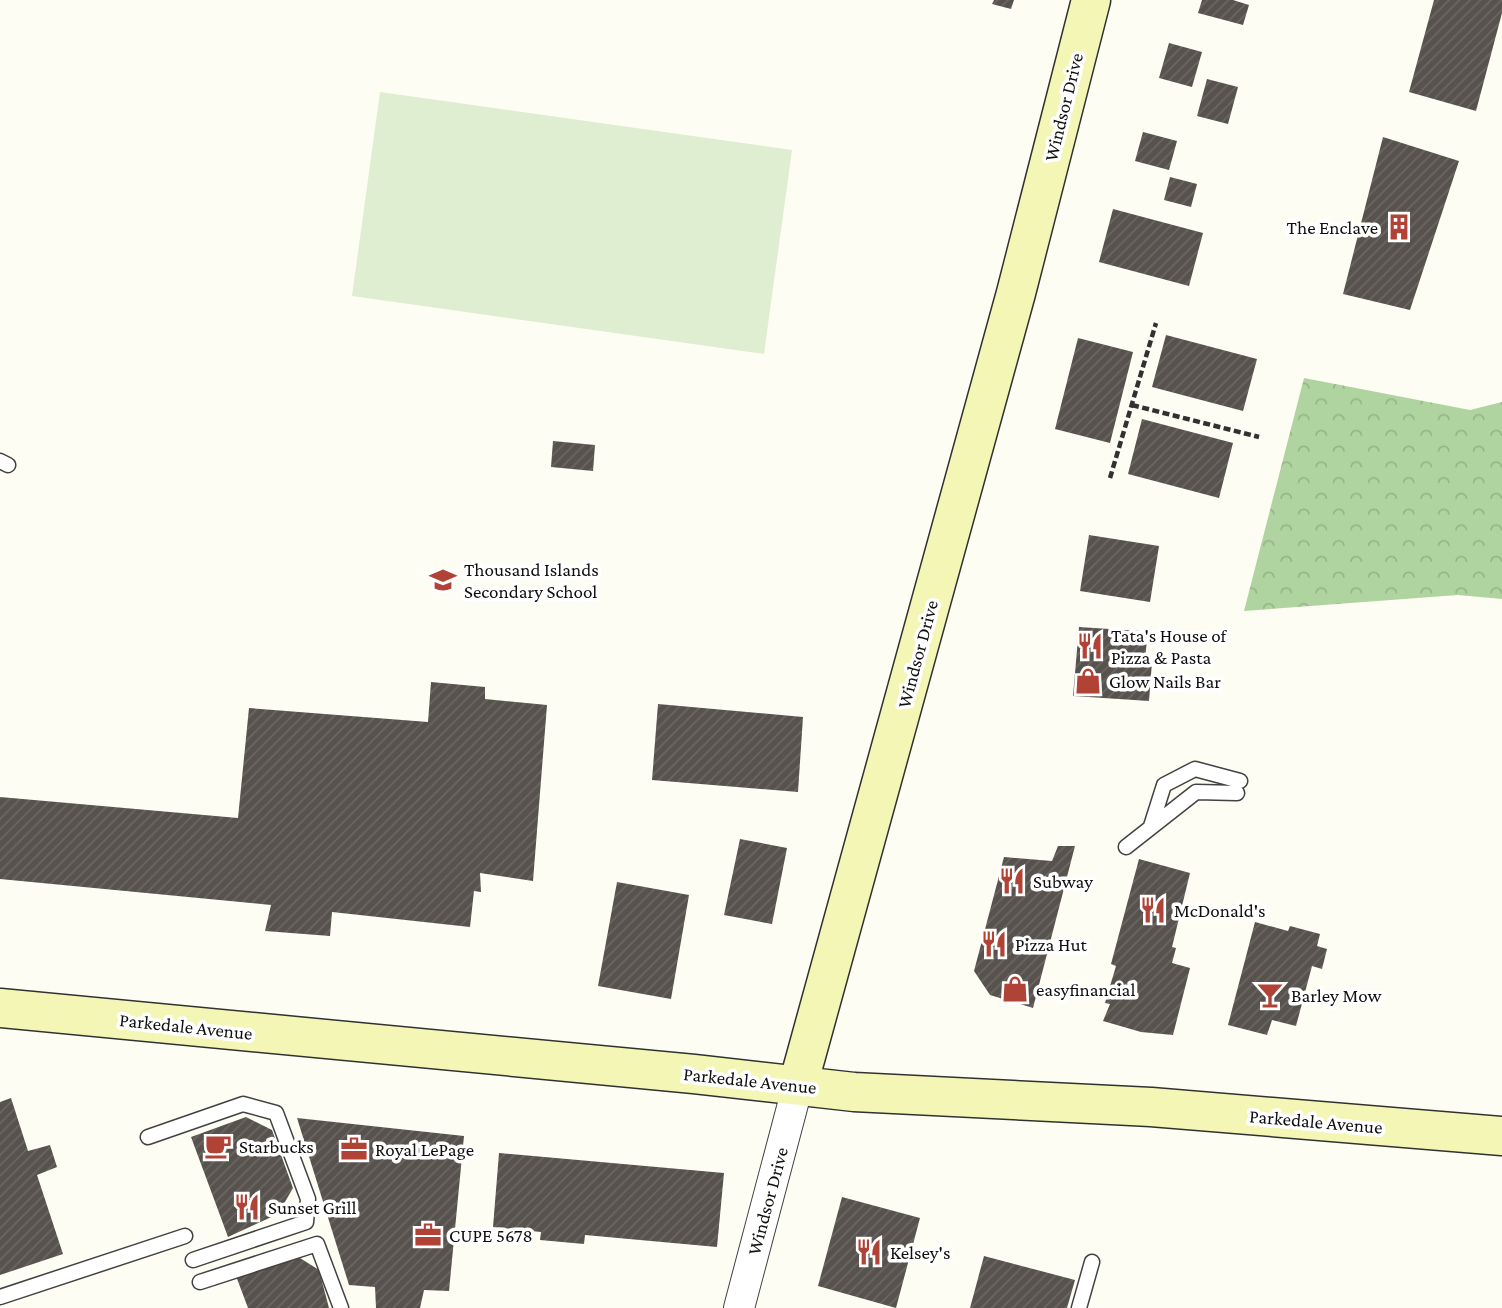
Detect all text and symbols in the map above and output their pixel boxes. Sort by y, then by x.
street label: Windsor Drive [1040,51,1087,163]
building icon: The Enclave [1384,212,1414,242]
place label: The Enclave [1287,217,1378,238]
place label: Thousand Islands Secondary School [464,559,599,602]
school or university icon: Thousand Islands Secondary School [428,565,458,595]
street label: Windsor Drive [893,598,942,710]
place label: Tata's House of Pizza & Pasta [1111,625,1228,668]
restaurant icon: Tata's House of Pizza & Pasta [1075,631,1105,661]
shop icon: Glow Nails Bar [1073,666,1103,696]
place label: Glow Nails Bar [1109,671,1221,692]
restaurant icon: Subway [997,866,1027,896]
place label: Subway [1033,871,1093,892]
restaurant icon: McDonald's [1138,895,1168,925]
place label: McDonald's [1174,900,1266,921]
restaurant icon: Pizza Hut [979,929,1009,959]
place label: Pizza Hut [1015,934,1088,955]
shop icon: easyfinancial [1000,974,1030,1004]
place label: easyfinancial [1036,979,1135,1000]
bar icon: Barley Mow [1255,980,1285,1010]
place label: Barley Mow [1291,985,1382,1006]
street label: Parkedale Avenue [118,1009,253,1044]
street label: Parkedale Avenue [682,1063,817,1098]
street label: Parkedale Avenue [1248,1105,1383,1138]
cafe icon: Starbucks [203,1131,233,1161]
office icon: Royal LePage [339,1134,369,1164]
place label: Starbucks [239,1136,314,1157]
place label: Royal LePage [375,1139,474,1160]
street label: Windsor Drive [743,1145,792,1257]
restaurant icon: Sunset Grill [232,1192,262,1222]
place label: Sunset Grill [268,1197,357,1218]
office icon: CUPE 5678 [413,1220,443,1250]
place label: CUPE 5678 [449,1225,533,1246]
restaurant icon: Kelsey's [854,1237,884,1267]
place label: Kelsey's [890,1242,950,1263]

